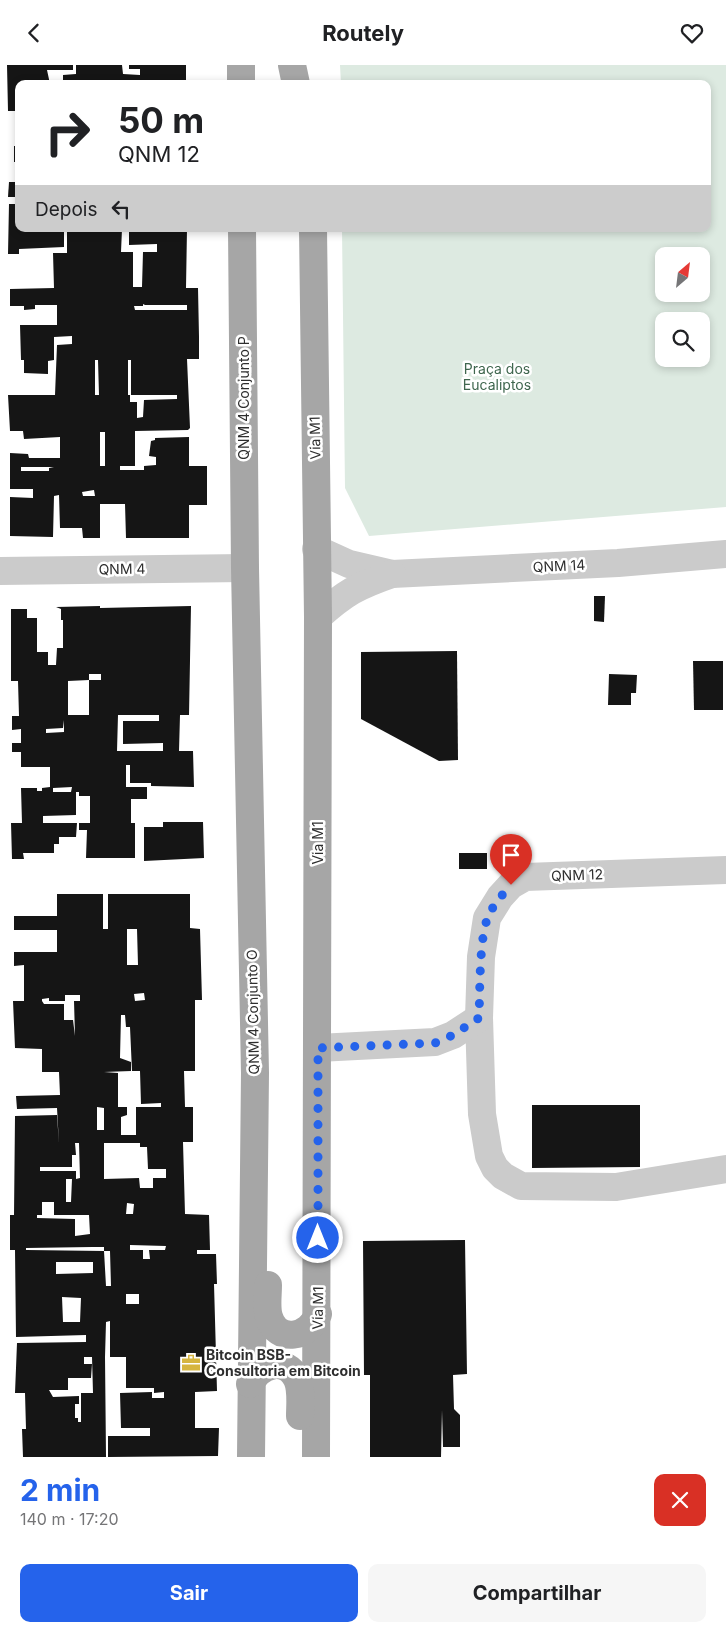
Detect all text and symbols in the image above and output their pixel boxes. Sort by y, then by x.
icon: back [20,19,48,47]
icon: heart [678,19,706,47]
text: Routely [322,20,404,46]
text: 50 m [118,99,204,141]
icon: right [35,100,100,165]
text: QNM 12 [118,141,200,167]
icon: left [107,195,135,223]
text: Depois [35,198,97,221]
north arrow [655,247,710,303]
map controls [655,247,710,367]
button: search [655,312,710,367]
street label: QNM 4 Conjunto P [235,336,252,460]
park label: Praça dos Eucaliptos [463,360,531,393]
street label: Via M1 [306,416,323,460]
street label: QNM 14 [532,556,586,575]
street label: QNM 4 [98,560,146,577]
street label: Via M1 [309,821,326,865]
pin [490,834,532,885]
icon: arrive [497,841,525,869]
street label: QNM 12 [551,865,603,884]
street label: QNM 4 Conjunto O [243,949,262,1075]
position arrow [291,1211,343,1263]
street label: Via M1 [309,1286,326,1330]
place label: Bitcoin BSB- Consultoria em Bitcoin [206,1346,361,1379]
office icon: Bitcoin BSB- Consultoria em Bitcoin [180,1352,202,1374]
text: 2 min [20,1472,100,1508]
button: close [654,1474,706,1526]
text: 140 m · 17:20 [20,1509,119,1529]
button: Sair [20,1564,358,1622]
button: Compartilhar [368,1564,706,1622]

